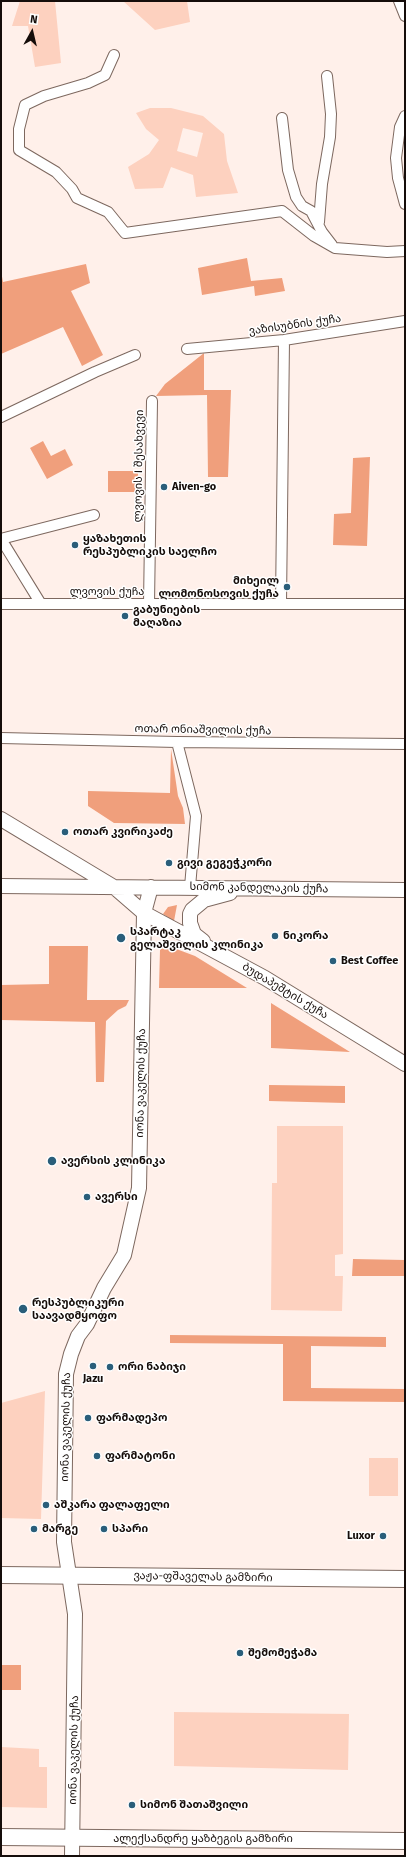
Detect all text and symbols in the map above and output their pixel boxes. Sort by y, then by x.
north arrow [12,12,52,52]
text: N [29,13,38,27]
street label: ვაზისუბნის ქუჩა [248,312,342,338]
street label: ლვოვის I შესახვევი [131,410,147,522]
place label: Aiven-go [172,480,216,494]
marker: Aiven-go [159,482,169,492]
place label: ყაზახეთის რესპუბლიკის საელჩო [83,532,217,558]
marker: ყაზახეთის რესპუბლიკის საელჩო [70,540,80,550]
place label: მიხეილ ლომონოსოვის ქუჩა [158,574,279,600]
marker: მიხეილ ლომონოსოვის ქუჩა [282,582,292,592]
street label: ლვოვის ქუჩა [70,585,144,599]
place label: გაბუნიების მაღაზია [133,603,200,629]
marker: გაბუნიების მაღაზია [120,611,130,621]
street label: ოთარ ონიაშვილის ქუჩა [135,722,271,738]
place label: ოთარ კვირიკაძე [73,825,173,839]
marker: ოთარ კვირიკაძე [60,827,70,837]
place label: გივი გეგეჭკორი [177,856,272,870]
marker: გივი გეგეჭკორი [164,858,174,868]
street label: სიმონ კანდელაკის ქუჩა [189,880,329,896]
place label: სპარტაკ გელაშვილის კლინიკა [130,925,263,951]
place label: ნიკორა [283,929,328,943]
marker: ნიკორა [270,931,280,941]
marker: სპარტაკ გელაშვილის კლინიკა [115,932,127,944]
place label: Best Coffee [341,954,398,968]
marker: Best Coffee [328,956,338,966]
street label: ბუდაპეშტის ქუჩა [240,960,330,1022]
street label: იონა ვაკელის ქუჩა [133,1028,149,1138]
place label: ავერსის კლინიკა [61,1154,165,1168]
marker: ავერსის კლინიკა [46,1155,58,1167]
place label: ავერსი [95,1190,138,1204]
marker: ავერსი [82,1192,92,1202]
place label: რესპუბლიკური საავადმყოფო [32,1296,124,1322]
marker: რესპუბლიკური საავადმყოფო [17,1303,29,1315]
place label: ორი ნაბიჯი [118,1360,186,1374]
marker: Jazu [88,1361,98,1371]
marker: ორი ნაბიჯი [105,1362,115,1372]
street label: იონა ვაკელის ქუჩა [58,1372,74,1482]
place label: Jazu [83,1372,103,1386]
place label: ფარმადეპო [96,1411,167,1425]
marker: ფარმადეპო [83,1413,93,1423]
place label: ფარმატონი [105,1449,175,1463]
marker: ფარმატონი [92,1451,102,1461]
place label: აშკარა ფალაფელი [54,1498,170,1512]
marker: აშკარა ფალაფელი [41,1500,51,1510]
place label: მარგე [42,1522,78,1536]
place label: სპარი [112,1522,148,1536]
marker: მარგე [29,1524,39,1534]
marker: სპარი [99,1524,109,1534]
place label: Luxor [347,1529,375,1543]
marker: Luxor [378,1531,388,1541]
street label: ვაჟა-ფშაველას გამზირი [133,1569,273,1585]
place label: შემომეჭამა [248,1646,317,1660]
marker: შემომეჭამა [235,1648,245,1658]
street label: იონა ვაკელის ქუჩა [66,1695,82,1805]
place label: სიმონ შათაშვილი [140,1798,248,1812]
marker: სიმონ შათაშვილი [127,1800,137,1810]
street label: ალექსანდრე ყაზბეგის გამზირი [113,1832,293,1846]

